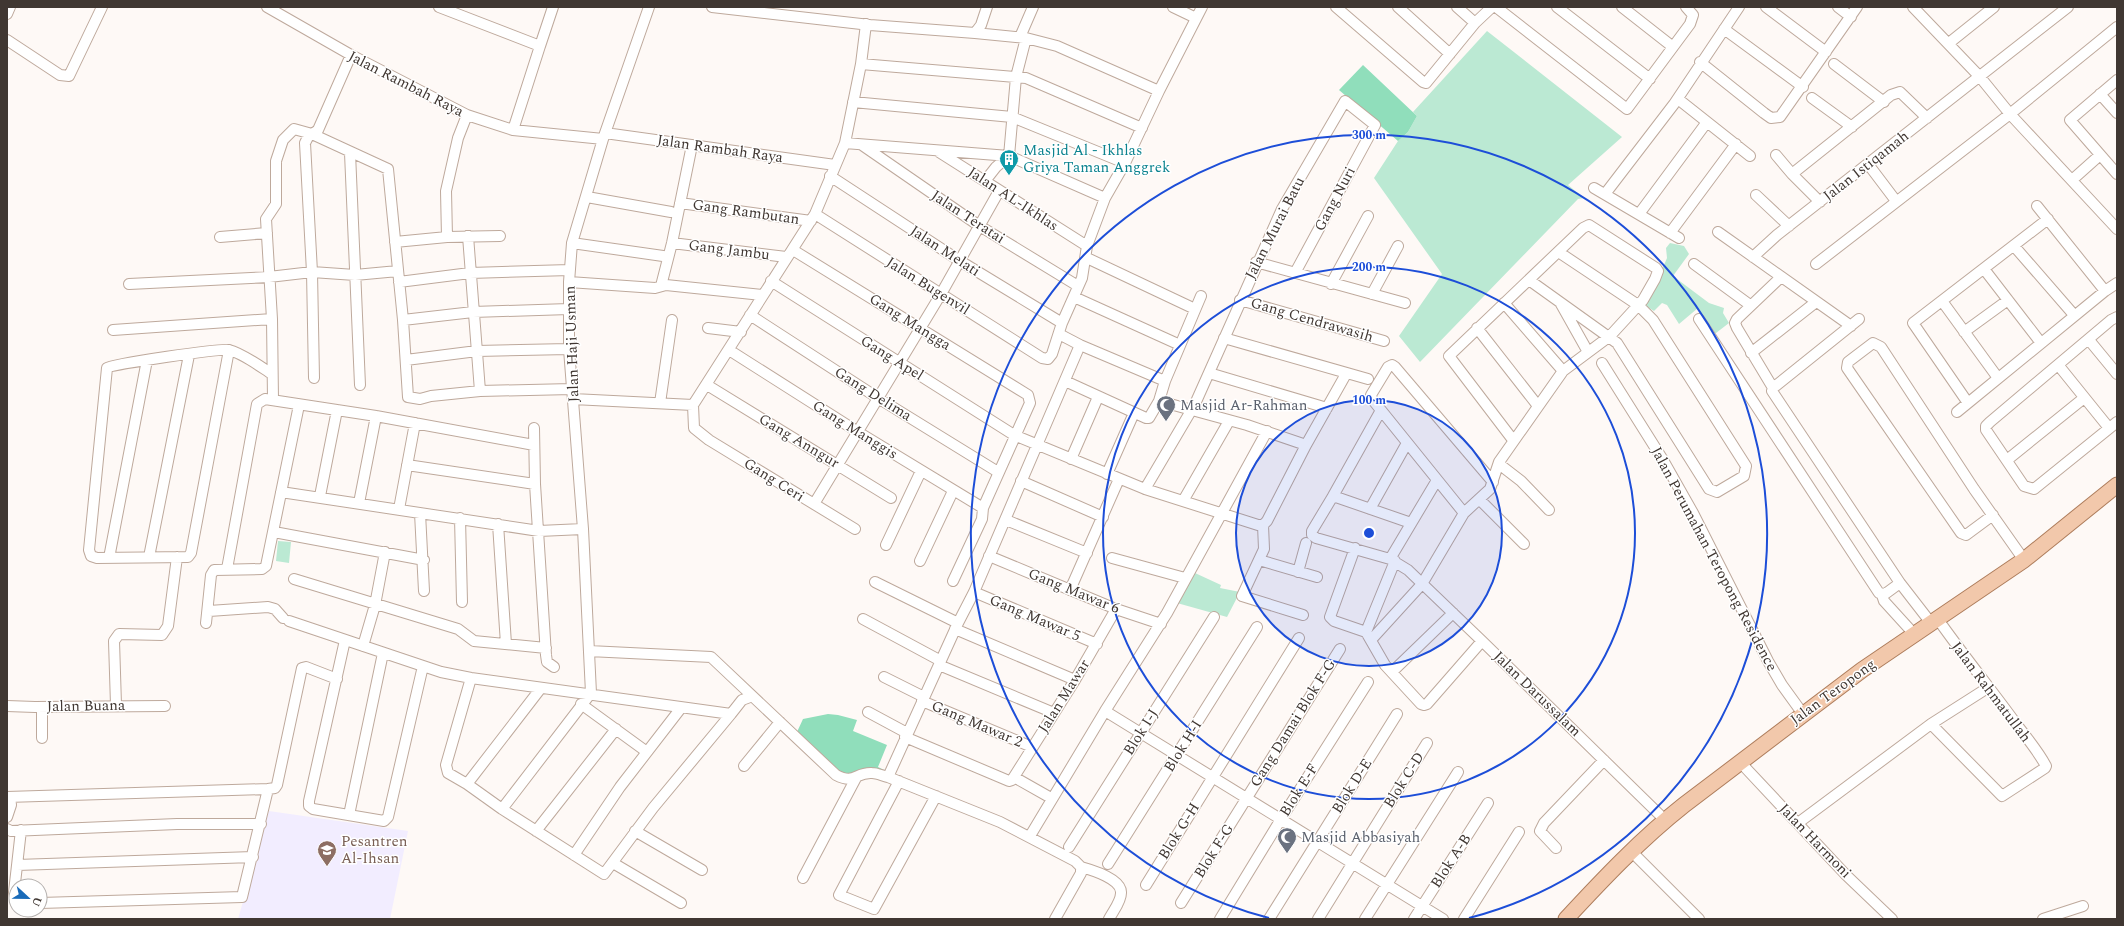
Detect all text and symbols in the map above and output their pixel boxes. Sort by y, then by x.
street label: Jalan Rambah Raya [344,45,468,123]
street label: Jalan Istiqamah [1818,125,1914,207]
text: 300 m [1352,126,1386,145]
street label: Jalan Rambah Raya [655,129,785,169]
place label: Masjid Al - Ikhlas Griya Taman Anggrek [1023,139,1170,179]
building icon: Masjid Al - Ikhlas Griya Taman Anggrek [998,148,1020,176]
street label: Jalan AL-Ikhlas [963,161,1063,237]
street label: Gang Nuri [1308,162,1362,236]
street label: Jalan Murai Batu [1239,173,1311,283]
street label: Jalan Teratai [926,184,1010,250]
street label: Gang Rambutan [691,193,801,231]
street label: Jalan Melati [905,219,985,283]
street label: Gang Jambu [687,234,771,266]
street label: Jalan Bugenvil [881,251,975,321]
text: 200 m [1352,258,1386,277]
street label: Jalan Haji Usman [558,285,586,403]
street label: Gang Mangga [864,288,956,357]
street label: Gang Cendrawasih [1248,291,1376,349]
street label: Gang Apel [856,329,928,387]
street label: Gang Delima [830,361,917,427]
text: 100 m [1352,391,1386,410]
mosque icon: Masjid Ar-Rahman [1155,394,1177,422]
place label: Masjid Ar-Rahman [1180,394,1308,417]
street label: Gang Manggis [808,395,902,465]
street label: Gang Anngur [754,408,844,474]
street label: Jalan Perumahan Teropong Residence [1645,443,1783,675]
street label: Gang Ceri [739,452,809,508]
centre of rings [1362,526,1376,540]
street label: Gang Mawar 6 [1025,562,1124,620]
street label: Gang Mawar 5 [986,588,1084,648]
street label: Jalan Rahmatullah [1945,637,2037,748]
street label: Jalan Darussalam [1488,646,1586,742]
street label: Jalan Teropong [1785,653,1881,731]
street label: Gang Damai Blok F-G [1244,654,1342,792]
street label: Jalan Mawar [1032,655,1096,737]
street label: Jalan Buana [47,694,126,718]
street label: Gang Mawar 2 [928,694,1026,754]
street label: Blok I-J [1118,704,1164,760]
street label: Blok H-I [1158,715,1208,777]
street label: Blok C-D [1378,747,1430,813]
street label: Blok D-E [1326,754,1378,818]
street label: Blok E-F [1274,759,1324,821]
street label: Blok G-H [1152,798,1206,864]
street label: Jalan Harmoni [1773,798,1857,884]
street label: Blok F-G [1188,819,1240,883]
mosque icon: Masjid Abbasiyah [1276,826,1298,854]
place label: Masjid Abbasiyah [1301,826,1420,849]
street label: Blok A-B [1425,829,1477,893]
place label: Pesantren Al-Ihsan [341,830,408,870]
school or university icon: Pesantren Al-Ihsan [316,839,338,867]
north arrow [8,878,48,918]
text: U [27,894,46,909]

